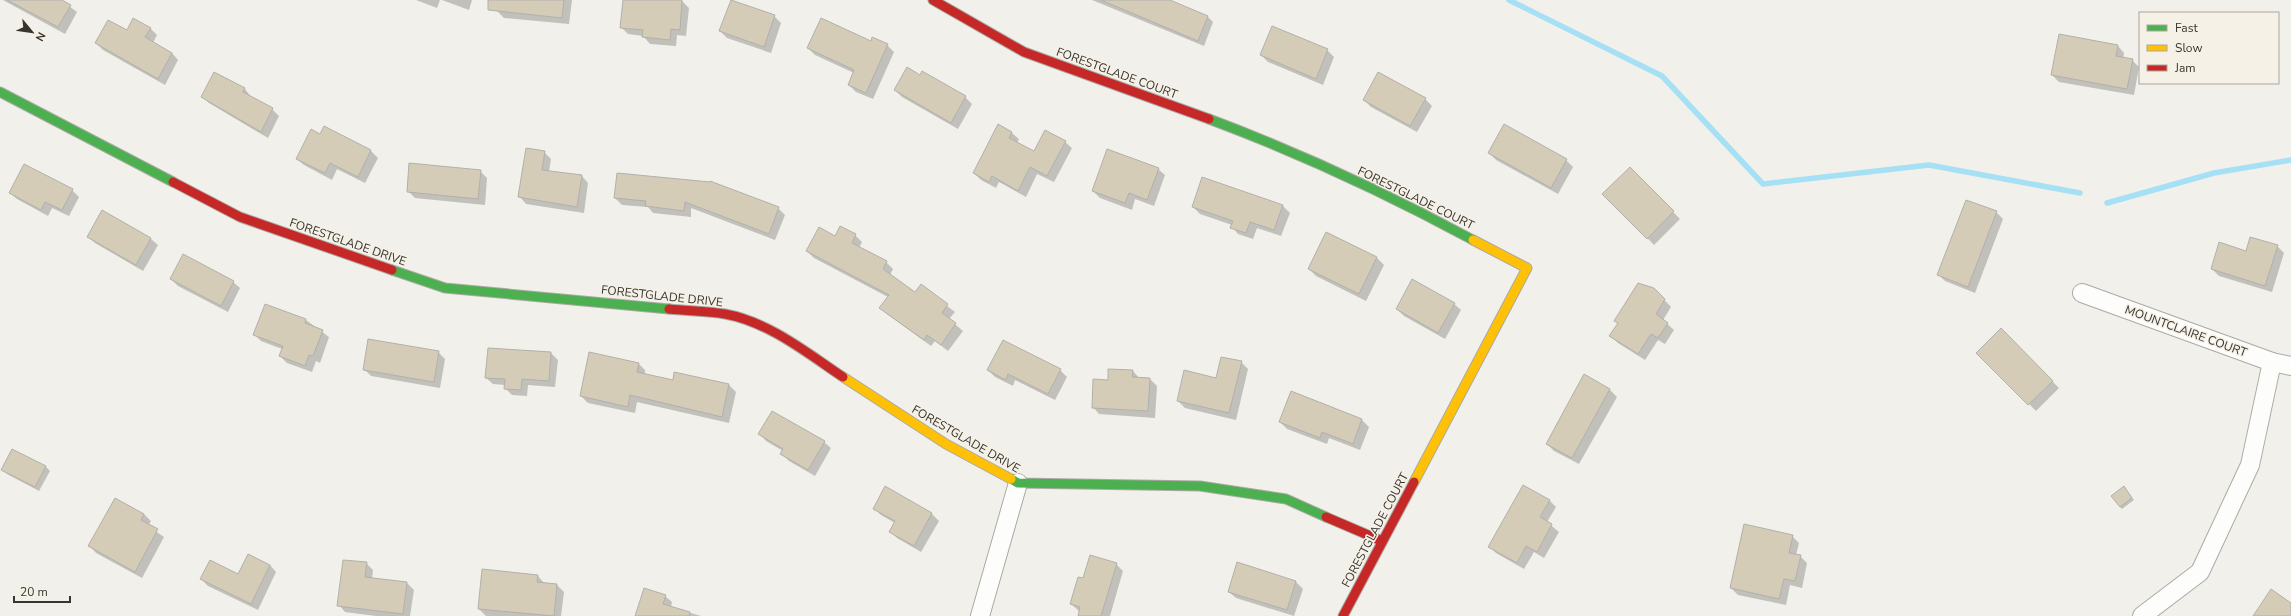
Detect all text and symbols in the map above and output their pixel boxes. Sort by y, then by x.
north arrow [12,12,52,52]
legend [2139,12,2279,84]
text: Fast [2175,20,2198,36]
text: N [32,29,49,44]
text: Slow [2175,40,2203,56]
street label: FORESTGLADE COURT [1054,44,1181,103]
text: Jam [2174,60,2196,76]
street label: FORESTGLADE COURT [1355,163,1478,234]
street label: FORESTGLADE DRIVE [288,215,408,269]
street label: FORESTGLADE DRIVE [600,282,724,310]
street label: MOUNTCLAIRE COURT [2123,301,2250,361]
street label: FORESTGLADE DRIVE [909,401,1023,477]
street label: FORESTGLADE COURT [1338,469,1412,590]
scale bar [14,578,70,604]
text: 20 m [20,584,48,600]

